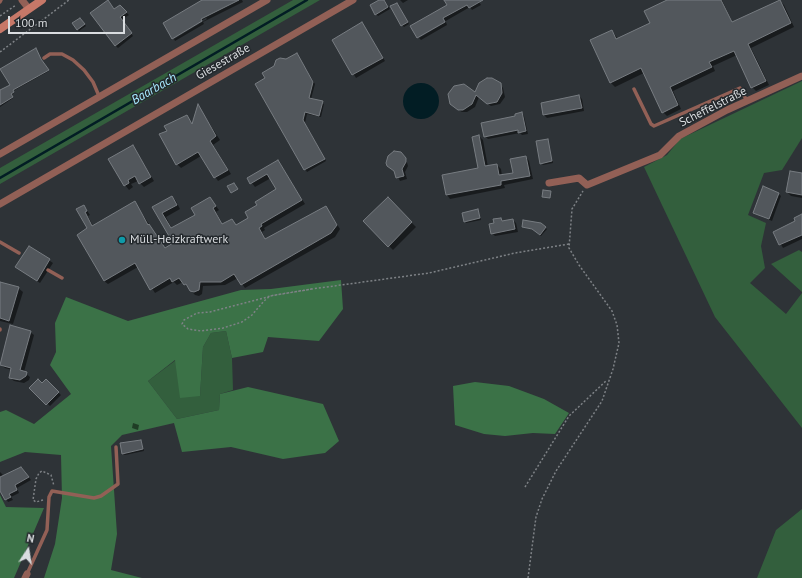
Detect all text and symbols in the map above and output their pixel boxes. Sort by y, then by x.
scale bar [10,8,127,34]
text: 100 m [15,15,48,30]
street label: Giesestraße [193,41,253,83]
water label: Baarbach [129,70,179,108]
street label: Scheffelstraße [677,84,749,130]
place label: Müll-Heizkraftwerk [130,233,228,247]
marker: Müll-Heizkraftwerk [117,235,127,245]
north arrow [8,530,48,570]
text: N [25,531,35,546]

